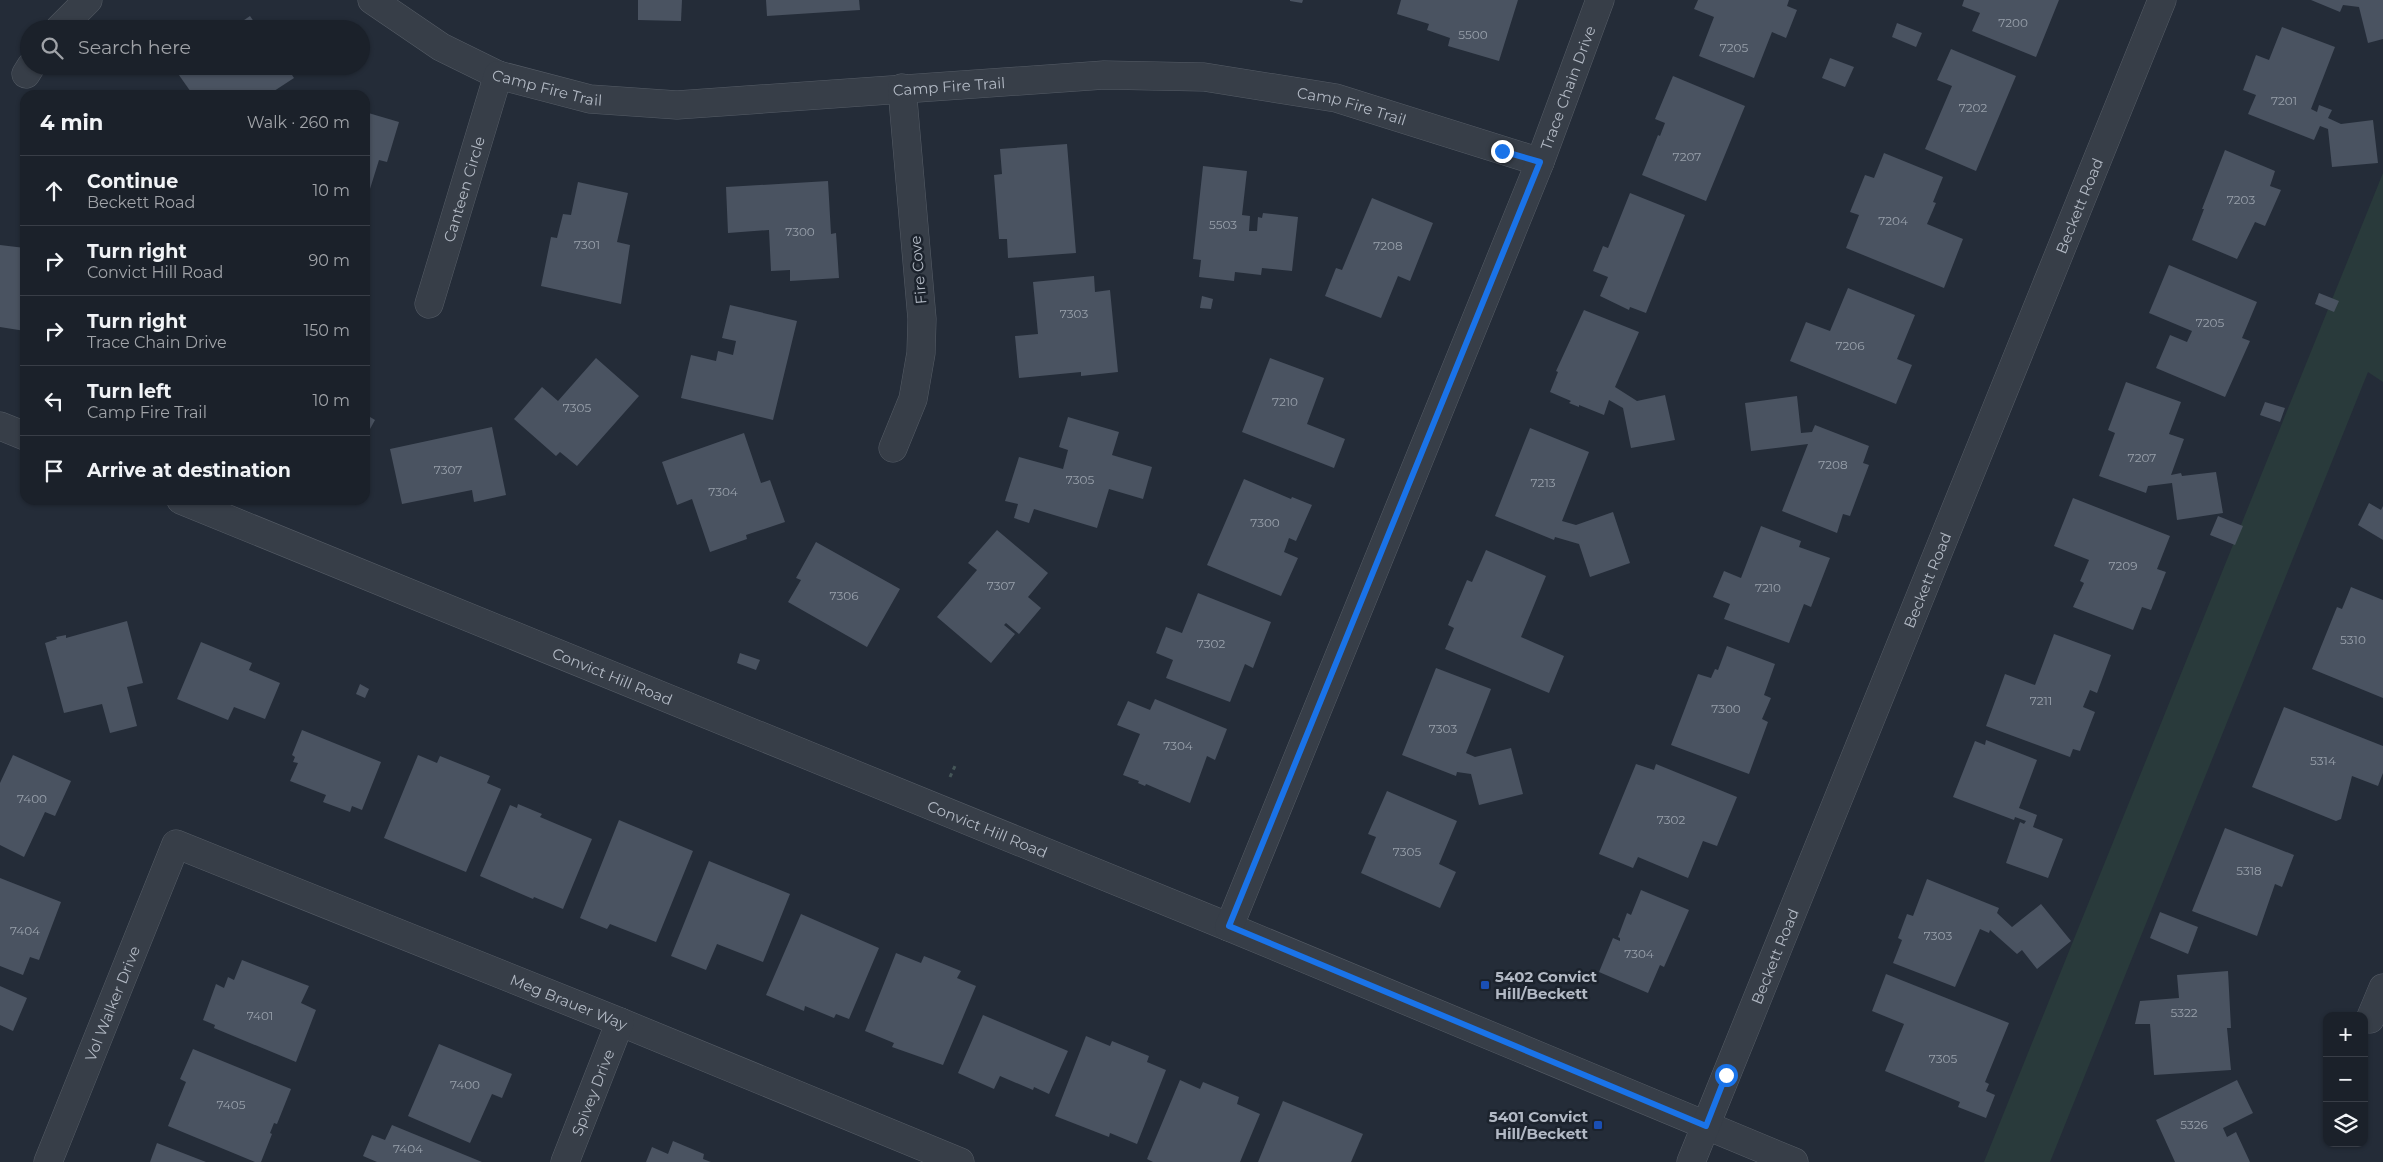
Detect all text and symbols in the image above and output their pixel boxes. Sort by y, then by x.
house number: 7200 [1998,15,2028,30]
search box [20,20,370,75]
street label: Trace Chain Drive [1536,23,1599,152]
house number: 5500 [1458,27,1488,42]
icon: search [38,34,66,62]
text: Search here [78,36,191,59]
house number: 7205 [1720,40,1748,55]
street label: Camp Fire Trail [489,64,603,109]
street label: Camp Fire Trail [892,72,1006,99]
street label: Camp Fire Trail [1296,82,1409,129]
house number: 7201 [2271,93,2297,108]
house number: 7202 [1959,100,1987,115]
text: 4 min [40,110,103,135]
text: Walk · 260 m [247,113,350,132]
street label: Canteen Circle [439,134,489,244]
route end [1491,140,1514,163]
house number: 7207 [1673,149,1701,164]
street label: Beckett Road [2051,155,2107,256]
text: Continue [87,170,178,193]
icon: ahead [40,177,68,205]
text: 10 m [312,181,350,200]
house number: 7203 [2227,192,2255,207]
text: Beckett Road [87,193,195,212]
house number: 7204 [1878,213,1908,228]
house number: 5503 [1209,217,1237,232]
house number: 7300 [785,224,815,239]
street label: Fire Cove [906,235,930,305]
house number: 7301 [574,237,600,252]
house number: 7208 [1373,238,1403,253]
text: Turn right [87,240,187,263]
icon: right [40,247,68,275]
text: 90 m [308,251,350,270]
text: Convict Hill Road [87,263,223,282]
house number: 7303 [1060,306,1088,321]
text: Turn right [87,310,187,333]
house number: 7205 [2196,315,2224,330]
icon: right [40,317,68,345]
text: 150 m [303,321,350,340]
text: Trace Chain Drive [87,333,227,352]
house number: 7206 [1835,338,1865,353]
text: Turn left [87,380,172,403]
icon: left [40,387,68,415]
text: 10 m [312,391,350,410]
house number: 7210 [1272,394,1298,409]
house number: 7305 [563,400,591,415]
text: Camp Fire Trail [87,403,207,422]
house number: 7207 [2128,450,2156,465]
icon: arrive [40,457,68,485]
house number: 7208 [1818,457,1848,472]
text: Arrive at destination [87,459,291,482]
house number: 7307 [434,462,462,477]
house number: 7305 [1066,472,1094,487]
house number: 7213 [1531,475,1556,490]
house number: 7304 [708,484,738,499]
house number: 7300 [1250,515,1280,530]
street label: Beckett Road [1899,529,1955,631]
house number: 7209 [2108,558,2138,573]
house number: 7307 [987,578,1015,593]
house number: 7210 [1755,580,1781,595]
house number: 7306 [830,588,858,603]
house number: 5310 [2340,632,2366,647]
house number: 7302 [1197,636,1225,651]
street label: Convict Hill Road [550,643,675,709]
house number: 7211 [2030,693,2052,708]
house number: 7300 [1711,701,1741,716]
house number: 7303 [1429,721,1457,736]
house number: 7304 [1163,738,1193,753]
house number: 5314 [2310,753,2336,768]
house number: 7400 [17,791,47,806]
street label: Convict Hill Road [925,796,1050,862]
house number: 7302 [1657,812,1685,827]
house number: 7305 [1393,844,1421,859]
house number: 5318 [2236,863,2262,878]
street label: Beckett Road [1747,906,1802,1007]
house number: 7404 [10,923,40,938]
house number: 7303 [1924,928,1952,943]
street label: Vol Walker Drive [80,943,144,1064]
house number: 7304 [1624,946,1654,961]
place label: 5402 Convict Hill/Beckett [1495,967,1598,1003]
street label: Meg Brauer Way [507,969,631,1034]
marker: 5402 Convict Hill/Beckett [1479,979,1491,991]
house number: 5322 [2170,1005,2198,1020]
house number: 7401 [247,1008,273,1023]
map controls [2323,1012,2368,1147]
button: + [2323,1012,2368,1057]
street label: Spivey Drive [567,1046,618,1138]
house number: 7305 [1929,1051,1957,1066]
button: − [2323,1057,2368,1102]
route start [1715,1064,1738,1087]
house number: 7400 [450,1077,480,1092]
house number: 7405 [217,1097,246,1112]
button: layers [2323,1102,2368,1147]
place label: 5401 Convict Hill/Beckett [1489,1107,1588,1143]
house number: 5326 [2180,1117,2208,1132]
marker: 5401 Convict Hill/Beckett [1592,1119,1604,1131]
house number: 7404 [393,1141,423,1156]

